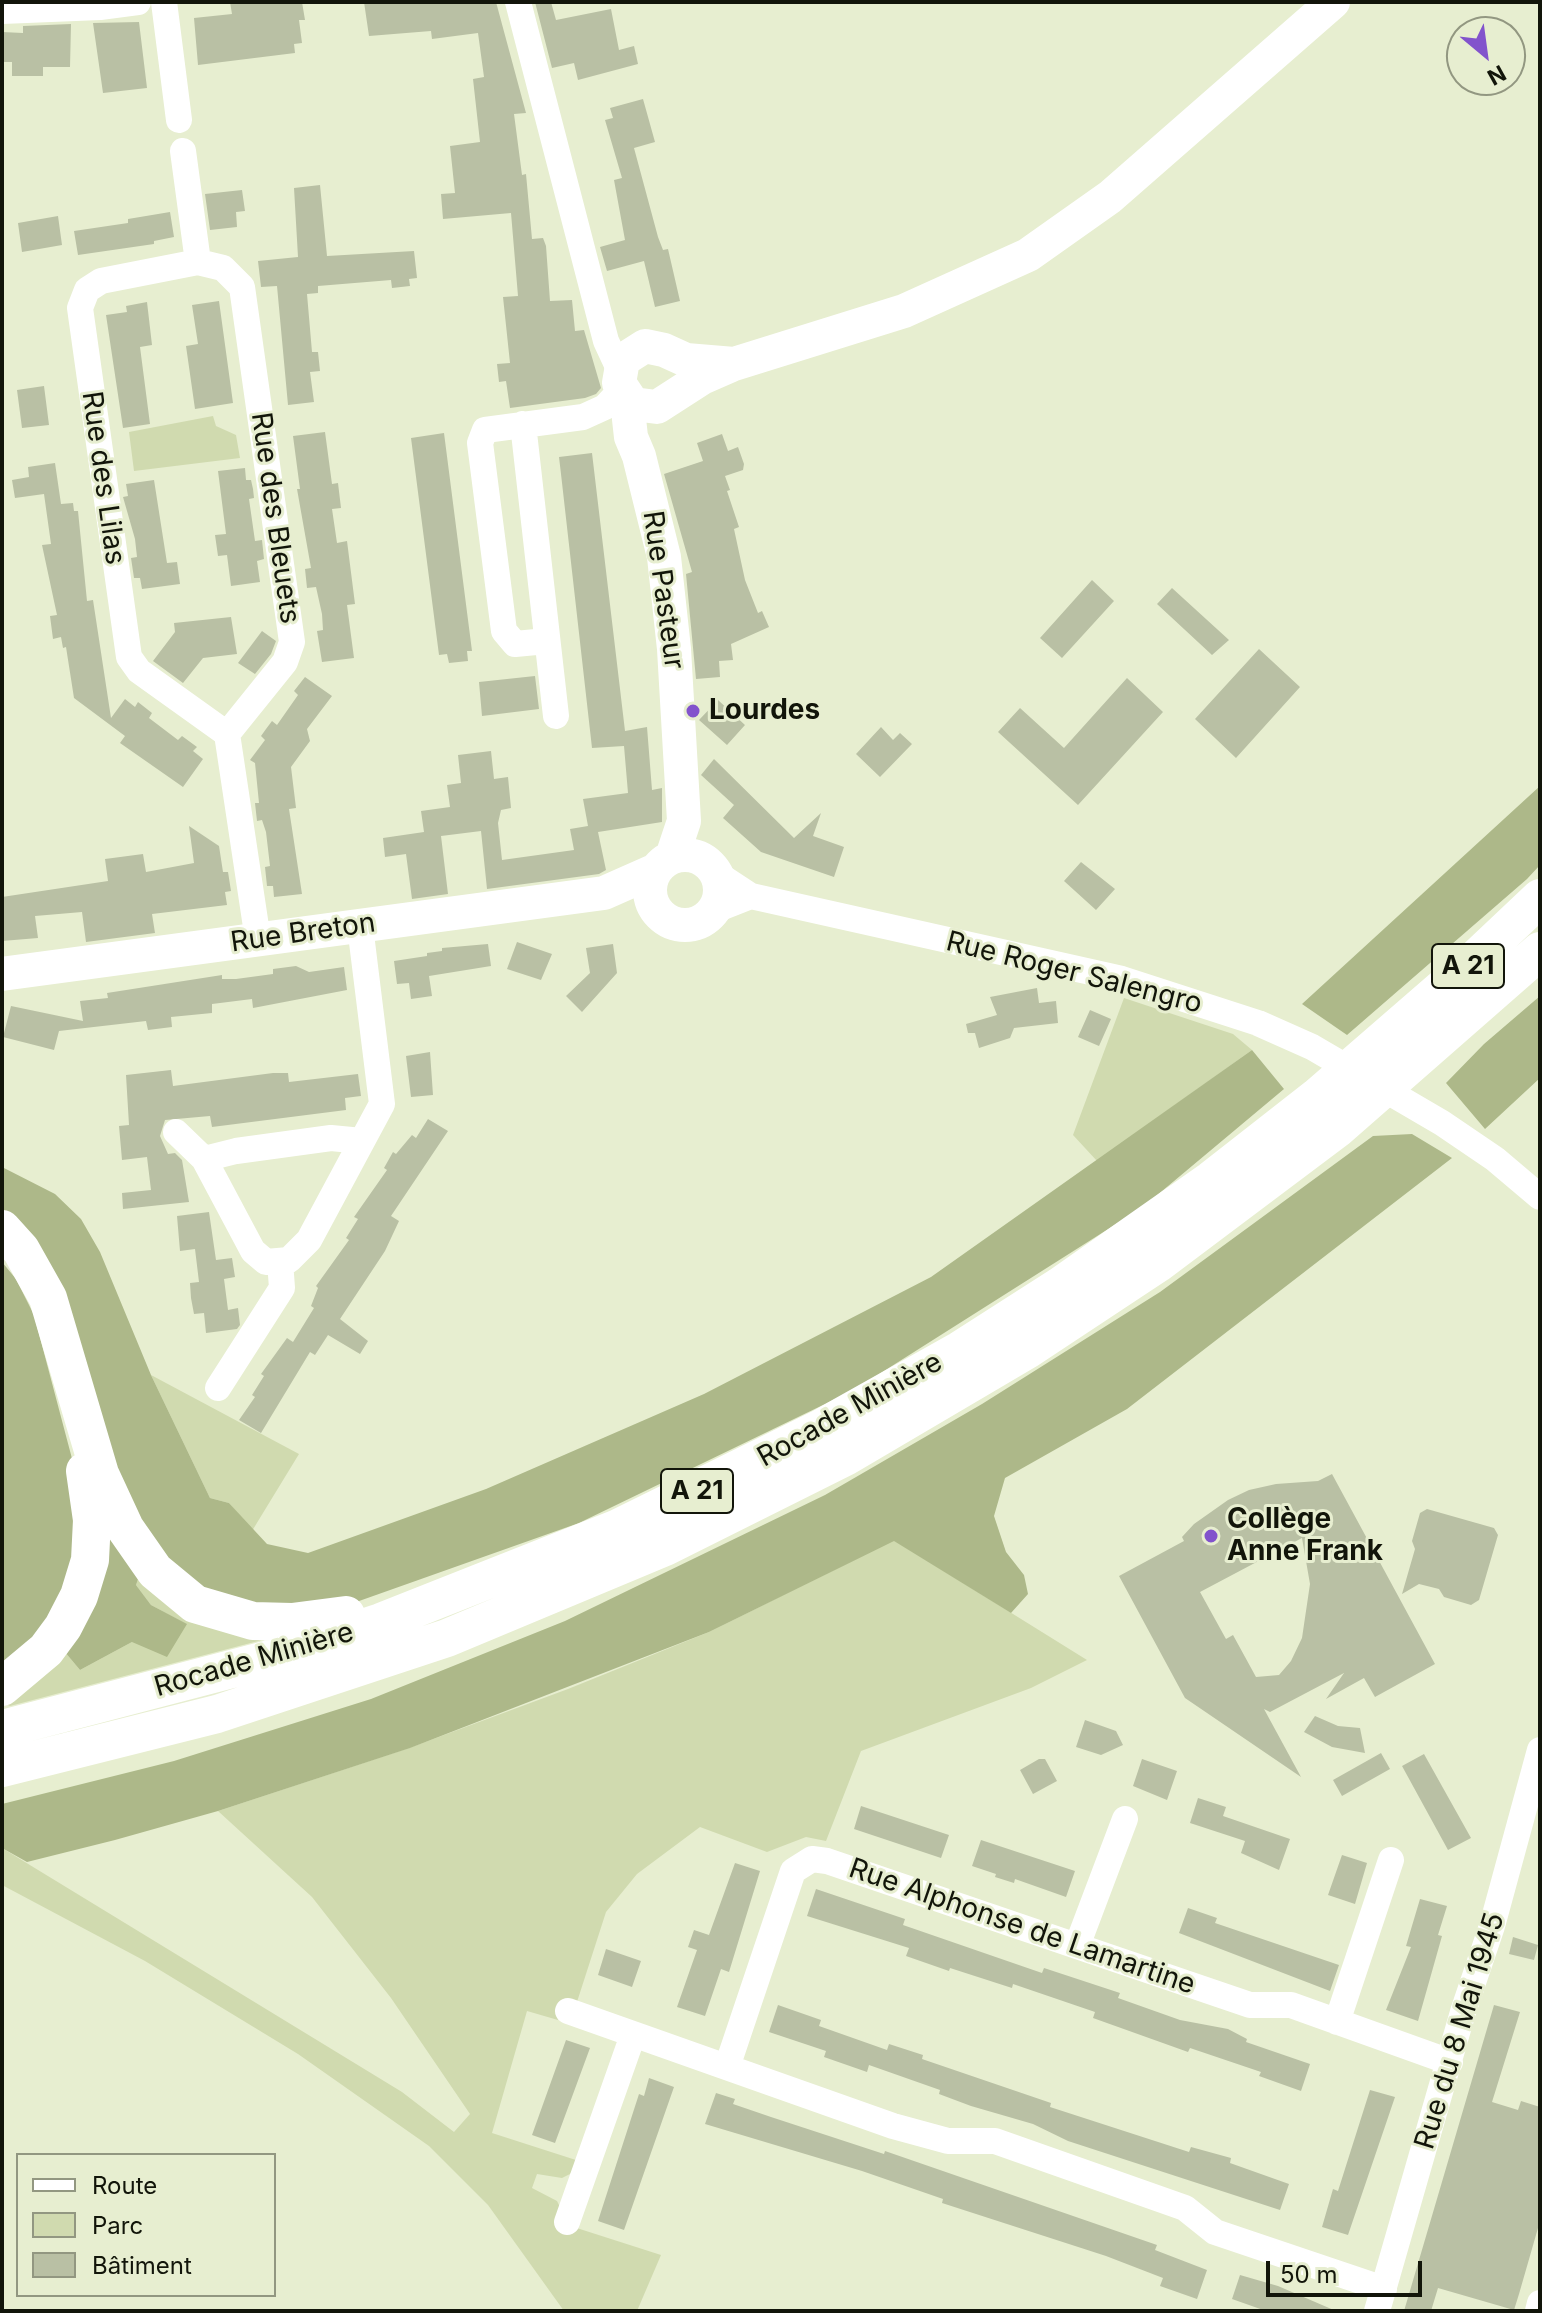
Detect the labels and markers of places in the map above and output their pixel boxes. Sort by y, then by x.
place label: Lourdes [709,694,820,728]
marker: Lourdes [684,702,702,720]
place label: Collège Anne Frank [1227,1503,1383,1569]
marker: Collège Anne Frank [1202,1527,1220,1545]

